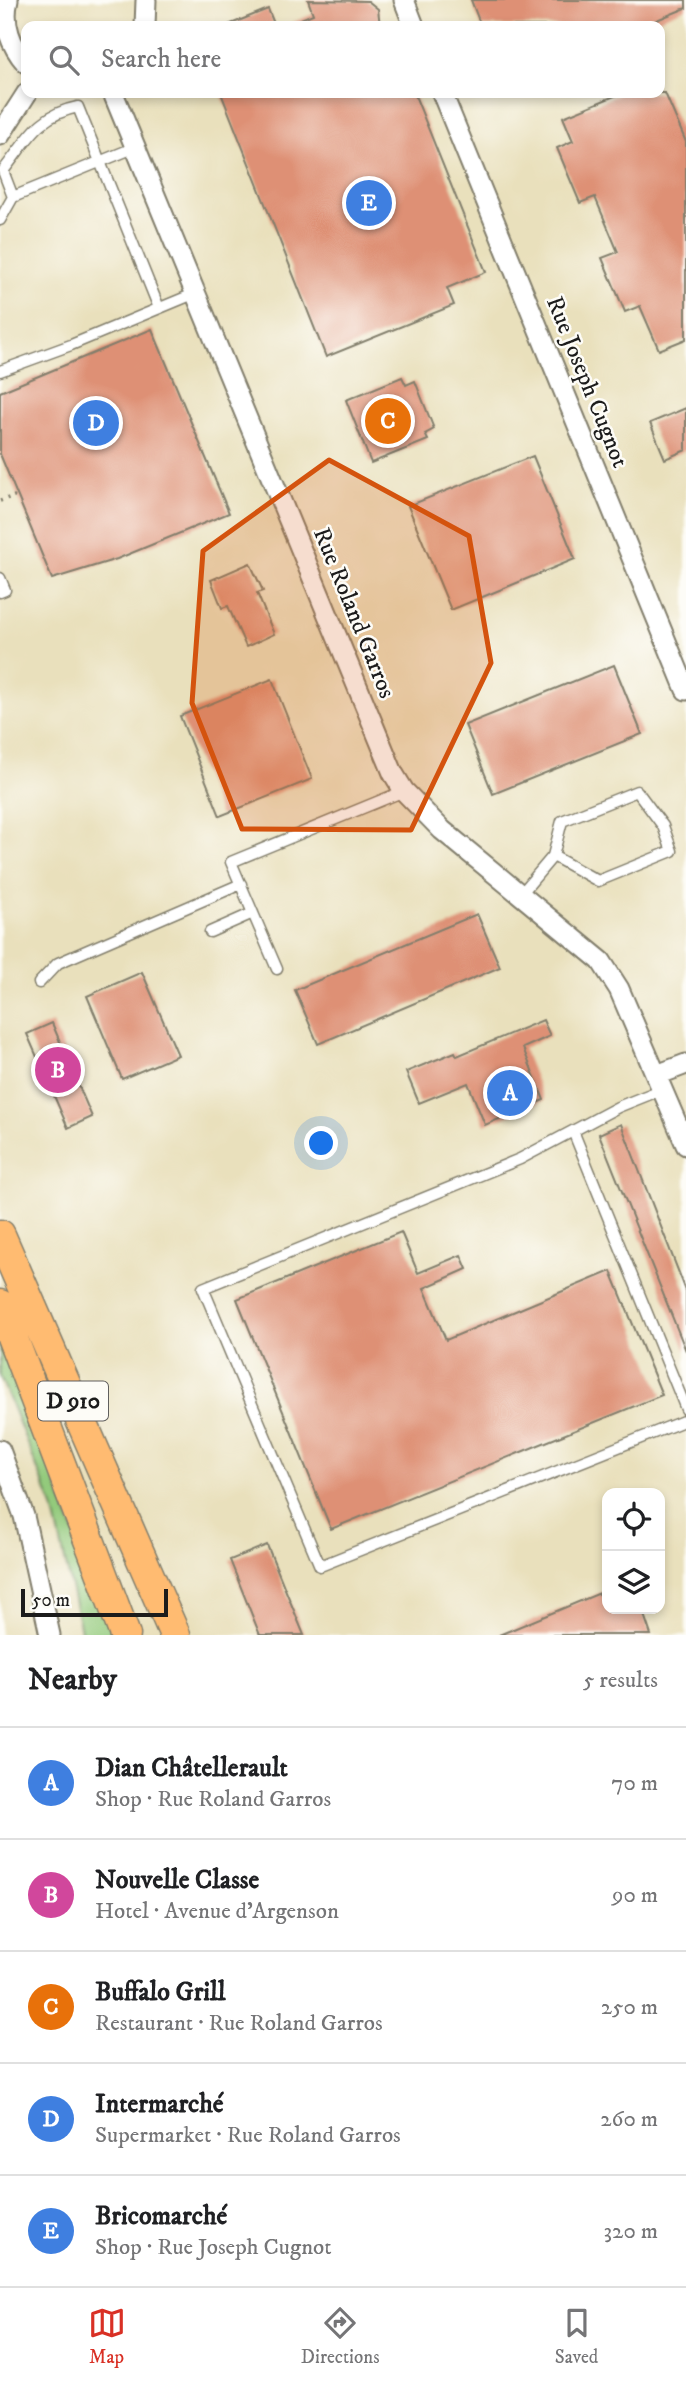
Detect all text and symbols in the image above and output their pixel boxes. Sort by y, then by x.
search box [21,21,665,98]
icon: search [45,41,83,79]
text: Search here [101,43,221,76]
pin: E [346,177,392,229]
street label: Rue Joseph Cugnot [539,292,635,472]
pin: C [365,395,411,447]
pin: D [73,397,119,449]
street label: Rue Roland Garros [306,523,402,703]
pin: B [35,1044,81,1096]
pin: A [487,1067,533,1119]
your location [304,1126,338,1160]
road number: D 910 [38,1382,108,1420]
map controls [602,1488,665,1614]
button: locate [602,1488,665,1551]
button: layers [602,1551,665,1614]
scale bar [21,1586,168,1618]
text: 50 m [32,1589,70,1612]
text: Nearby [28,1662,117,1699]
text: 5 results [583,1666,658,1695]
text: Dian Châtellerault [95,1752,288,1785]
text: A [44,1769,58,1798]
text: 70 m [611,1769,658,1798]
text: Shop · Rue Roland Garros [95,1785,331,1814]
text: Nouvelle Classe [95,1864,259,1897]
text: B [44,1881,58,1910]
text: 90 m [612,1881,658,1910]
text: Hotel · Avenue d'Argenson [95,1897,339,1926]
text: Buffalo Grill [95,1976,226,2009]
text: C [43,1993,59,2022]
text: 250 m [601,1993,658,2022]
text: Restaurant · Rue Roland Garros [95,2009,383,2038]
text: Intermarché [95,2088,224,2121]
text: D [42,2105,60,2134]
text: 260 m [600,2105,658,2134]
text: Supermarket · Rue Roland Garros [95,2121,401,2150]
text: Bricomarché [95,2200,227,2233]
text: E [43,2217,59,2246]
text: 320 m [604,2217,658,2246]
text: Shop · Rue Joseph Cugnot [95,2233,332,2262]
tab: Map [88,2304,126,2369]
tab: Directions [301,2304,380,2369]
tab: Saved [555,2304,598,2369]

